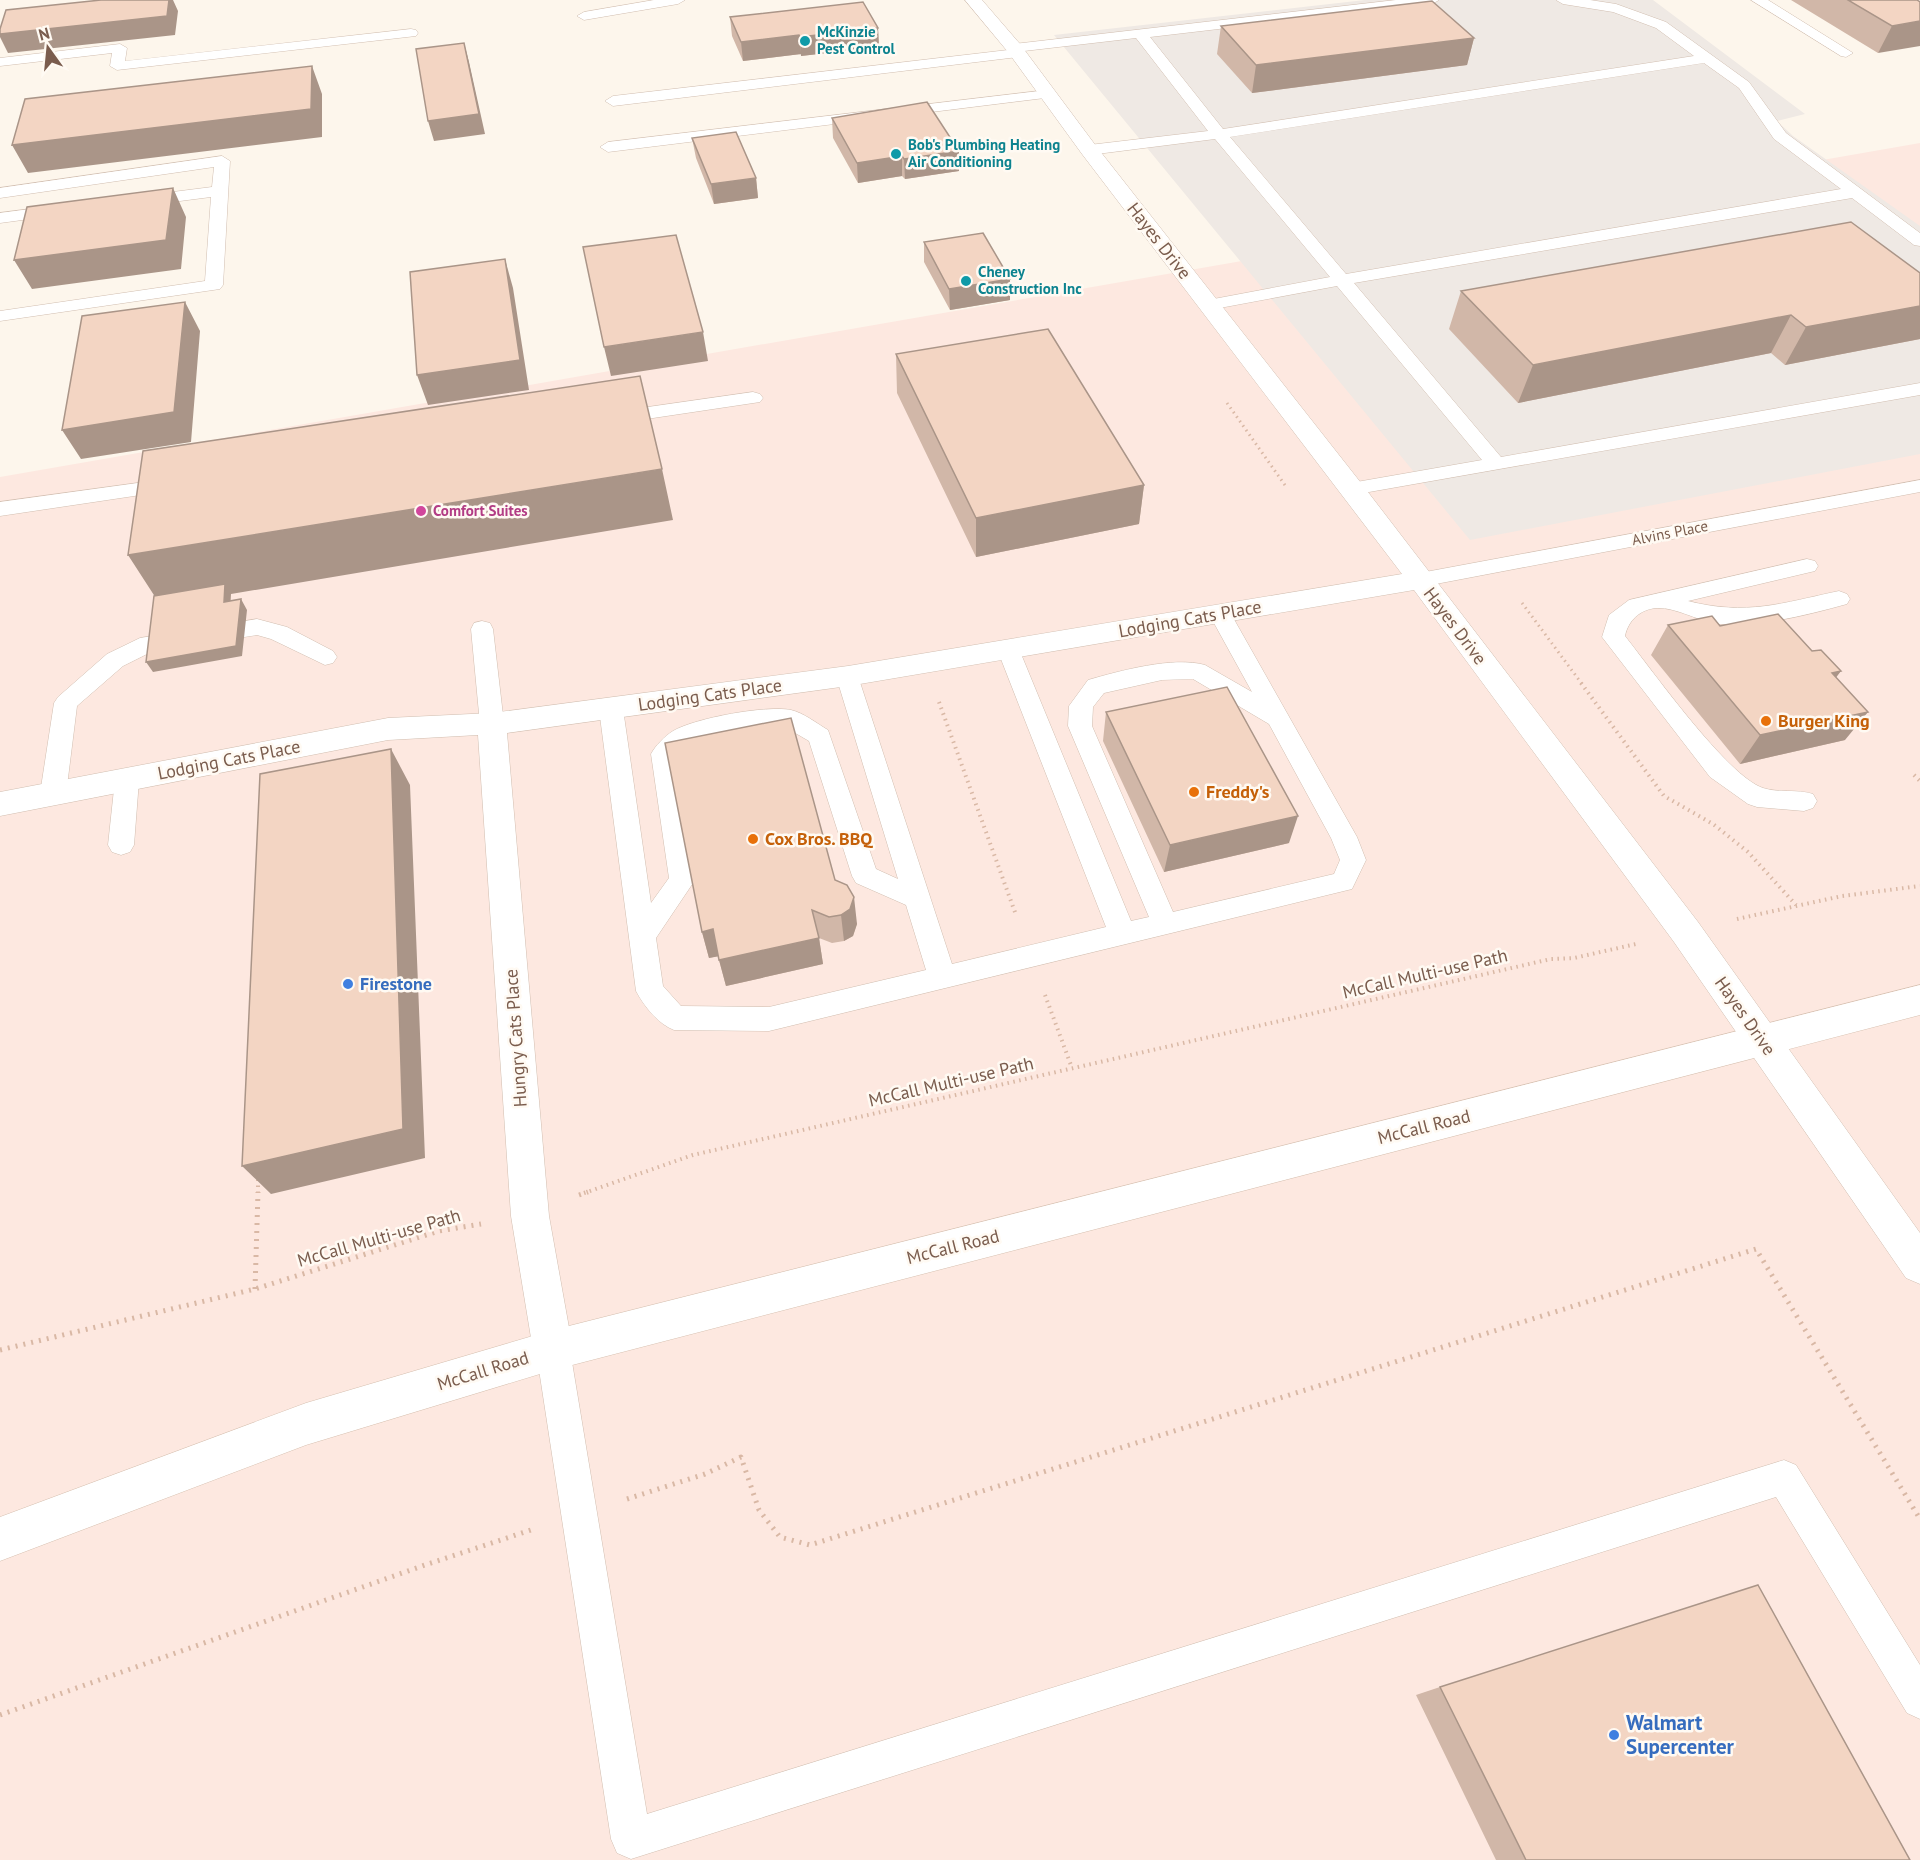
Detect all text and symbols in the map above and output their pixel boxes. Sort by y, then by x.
north arrow [18,18,78,78]
text: N [36,22,52,45]
place label: McKinzie Pest Control [817,22,895,58]
marker: McKinzie Pest Control [798,34,812,48]
place label: Bob's Plumbing Heating Air Conditioning [908,135,1060,171]
marker: Bob's Plumbing Heating Air Conditioning [889,147,903,161]
street label: Hayes Drive [1122,198,1196,284]
place label: Cheney Construction Inc [978,262,1082,298]
marker: Cheney Construction Inc [959,274,973,288]
place label: Comfort Suites [433,501,528,520]
marker: Comfort Suites [414,504,428,518]
street label: Alvins Place [1630,516,1710,549]
street label: Hayes Drive [1419,582,1492,669]
street label: Lodging Cats Place [1117,595,1263,642]
street label: Lodging Cats Place [637,673,783,716]
place label: Burger King [1778,709,1870,732]
marker: Burger King [1759,714,1773,728]
street label: Lodging Cats Place [156,734,302,785]
place label: Freddy's [1206,780,1270,803]
marker: Freddy's [1187,785,1201,799]
place label: Cox Bros. BBQ [765,827,873,850]
marker: Cox Bros. BBQ [746,832,760,846]
street label: McCall Multi-use Path [1340,943,1510,1004]
street label: Hungry Cats Place [499,968,532,1108]
place label: Firestone [360,972,432,995]
street label: Hayes Drive [1710,972,1781,1060]
marker: Firestone [341,977,355,991]
street label: McCall Multi-use Path [866,1051,1036,1112]
street label: McCall Road [1375,1104,1473,1149]
street label: McCall Multi-use Path [295,1203,463,1272]
street label: McCall Road [904,1224,1002,1269]
street label: McCall Road [434,1346,531,1395]
place label: Walmart Supercenter [1626,1709,1735,1760]
marker: Walmart Supercenter [1607,1728,1621,1742]

